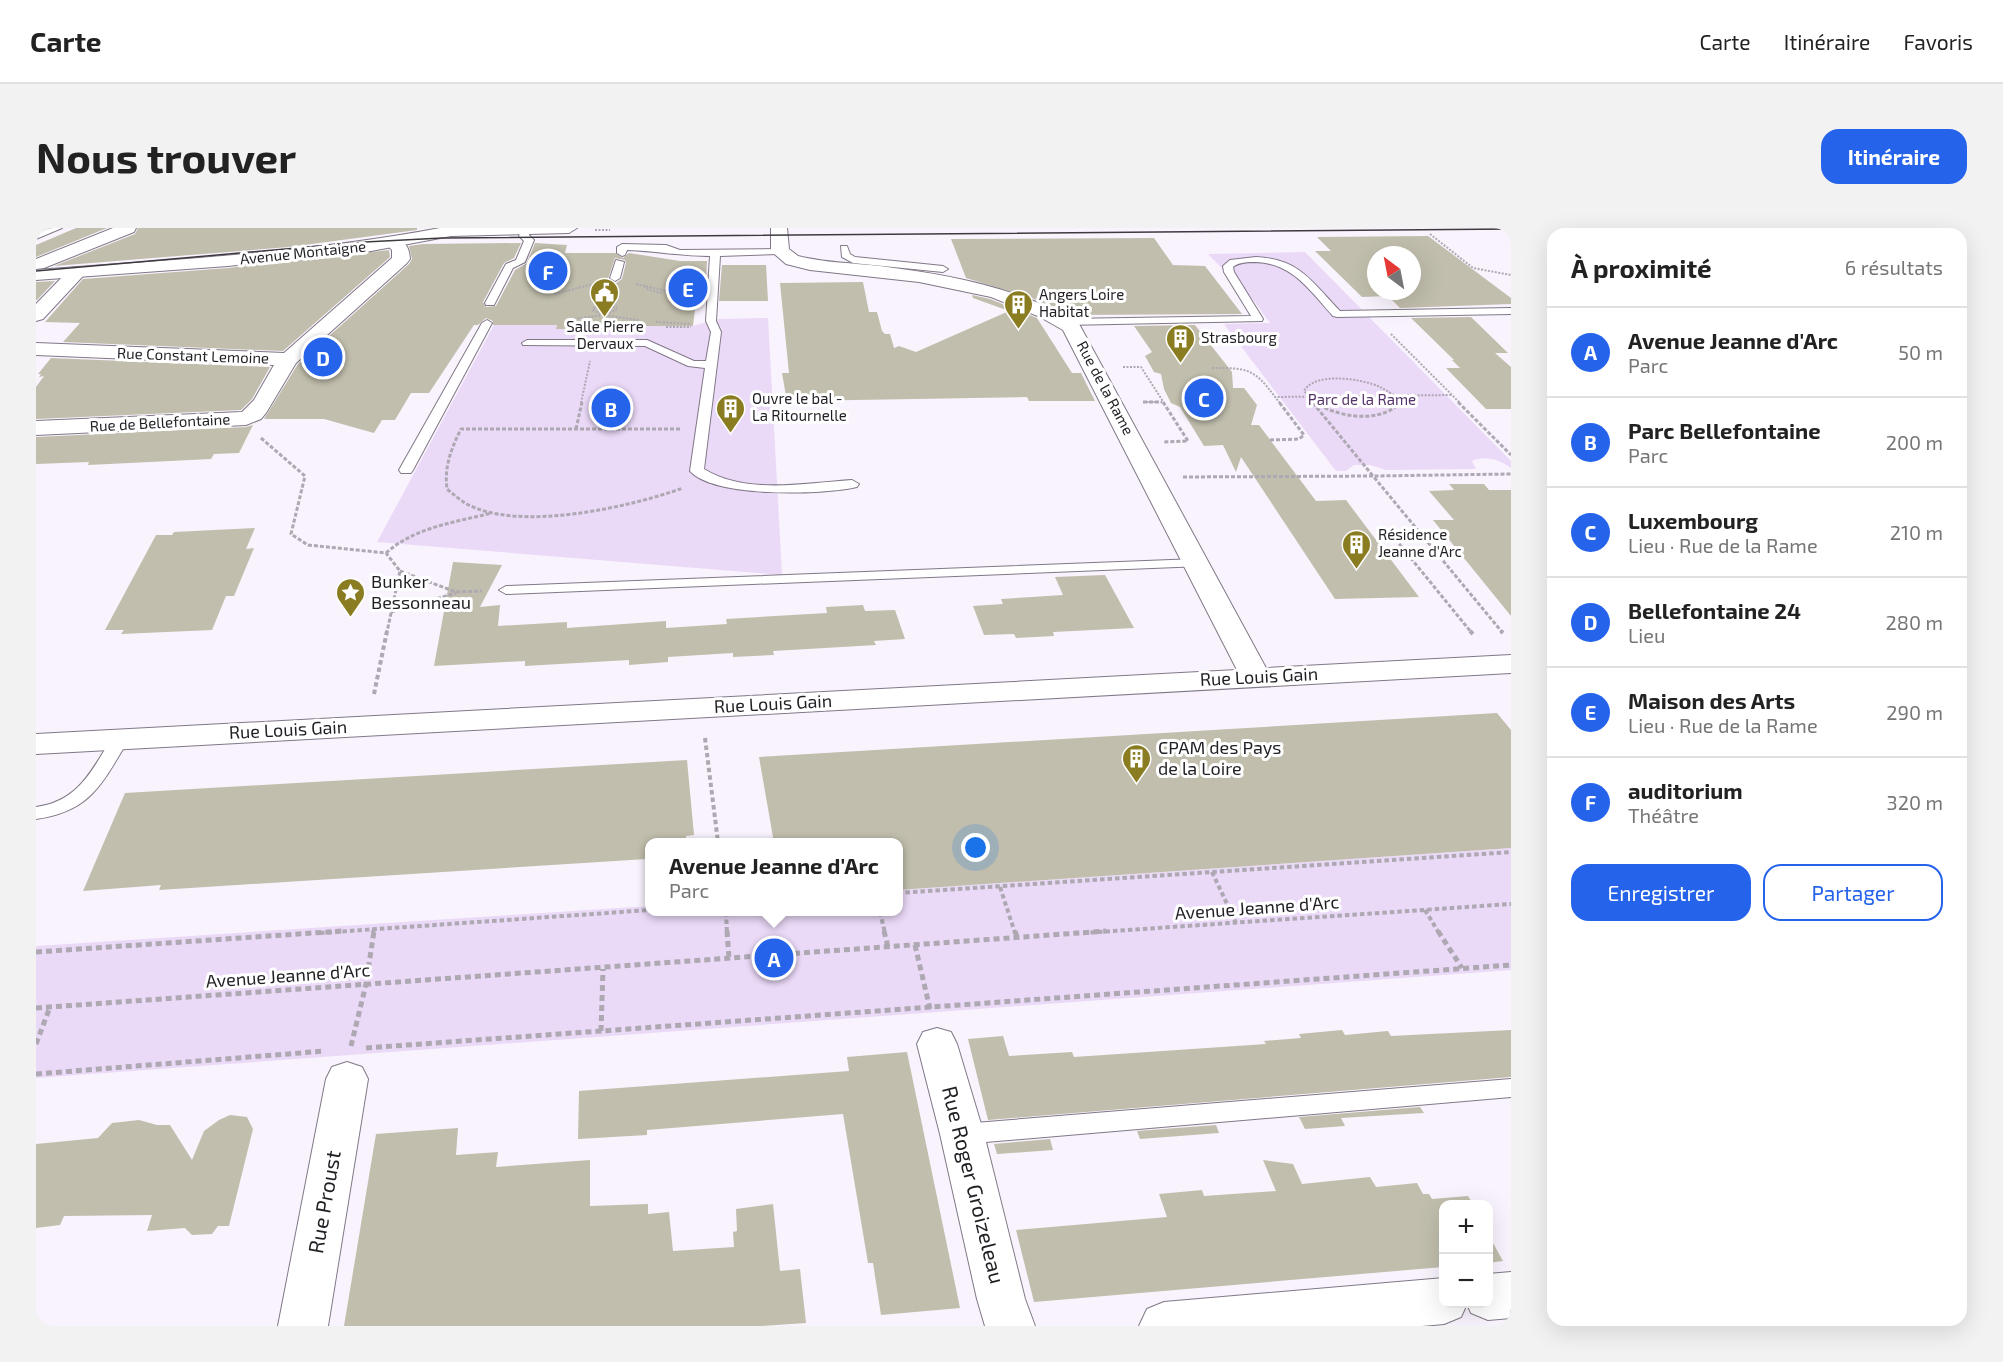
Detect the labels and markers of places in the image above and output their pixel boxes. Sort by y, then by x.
pin: F [528,248,568,294]
pin: E [668,266,708,310]
public building icon: Salle Pierre Dervaux [589,276,621,318]
place label: Angers Loire Habitat [1039,285,1124,320]
building icon: Angers Loire Habitat [1002,288,1034,330]
place label: Salle Pierre Dervaux [566,317,644,352]
building icon: Strasbourg [1164,322,1196,364]
place label: Strasbourg [1201,328,1277,346]
pin: D [304,334,342,380]
pin: C [1184,376,1224,420]
pin: B [592,386,630,430]
place label: Ouvre le bal - La Ritournelle [752,389,847,424]
building icon: Ouvre le bal - La Ritournelle [715,392,747,434]
place label: Résidence Jeanne d'Arc [1378,525,1462,560]
building icon: Résidence Jeanne d'Arc [1341,528,1373,570]
place label: Bunker Bessonneau [371,570,471,613]
place icon: Bunker Bessonneau [334,576,366,618]
place label: CPAM des Pays de la Loire [1158,736,1281,779]
building icon: CPAM des Pays de la Loire [1121,742,1153,784]
pin: A [754,936,794,980]

